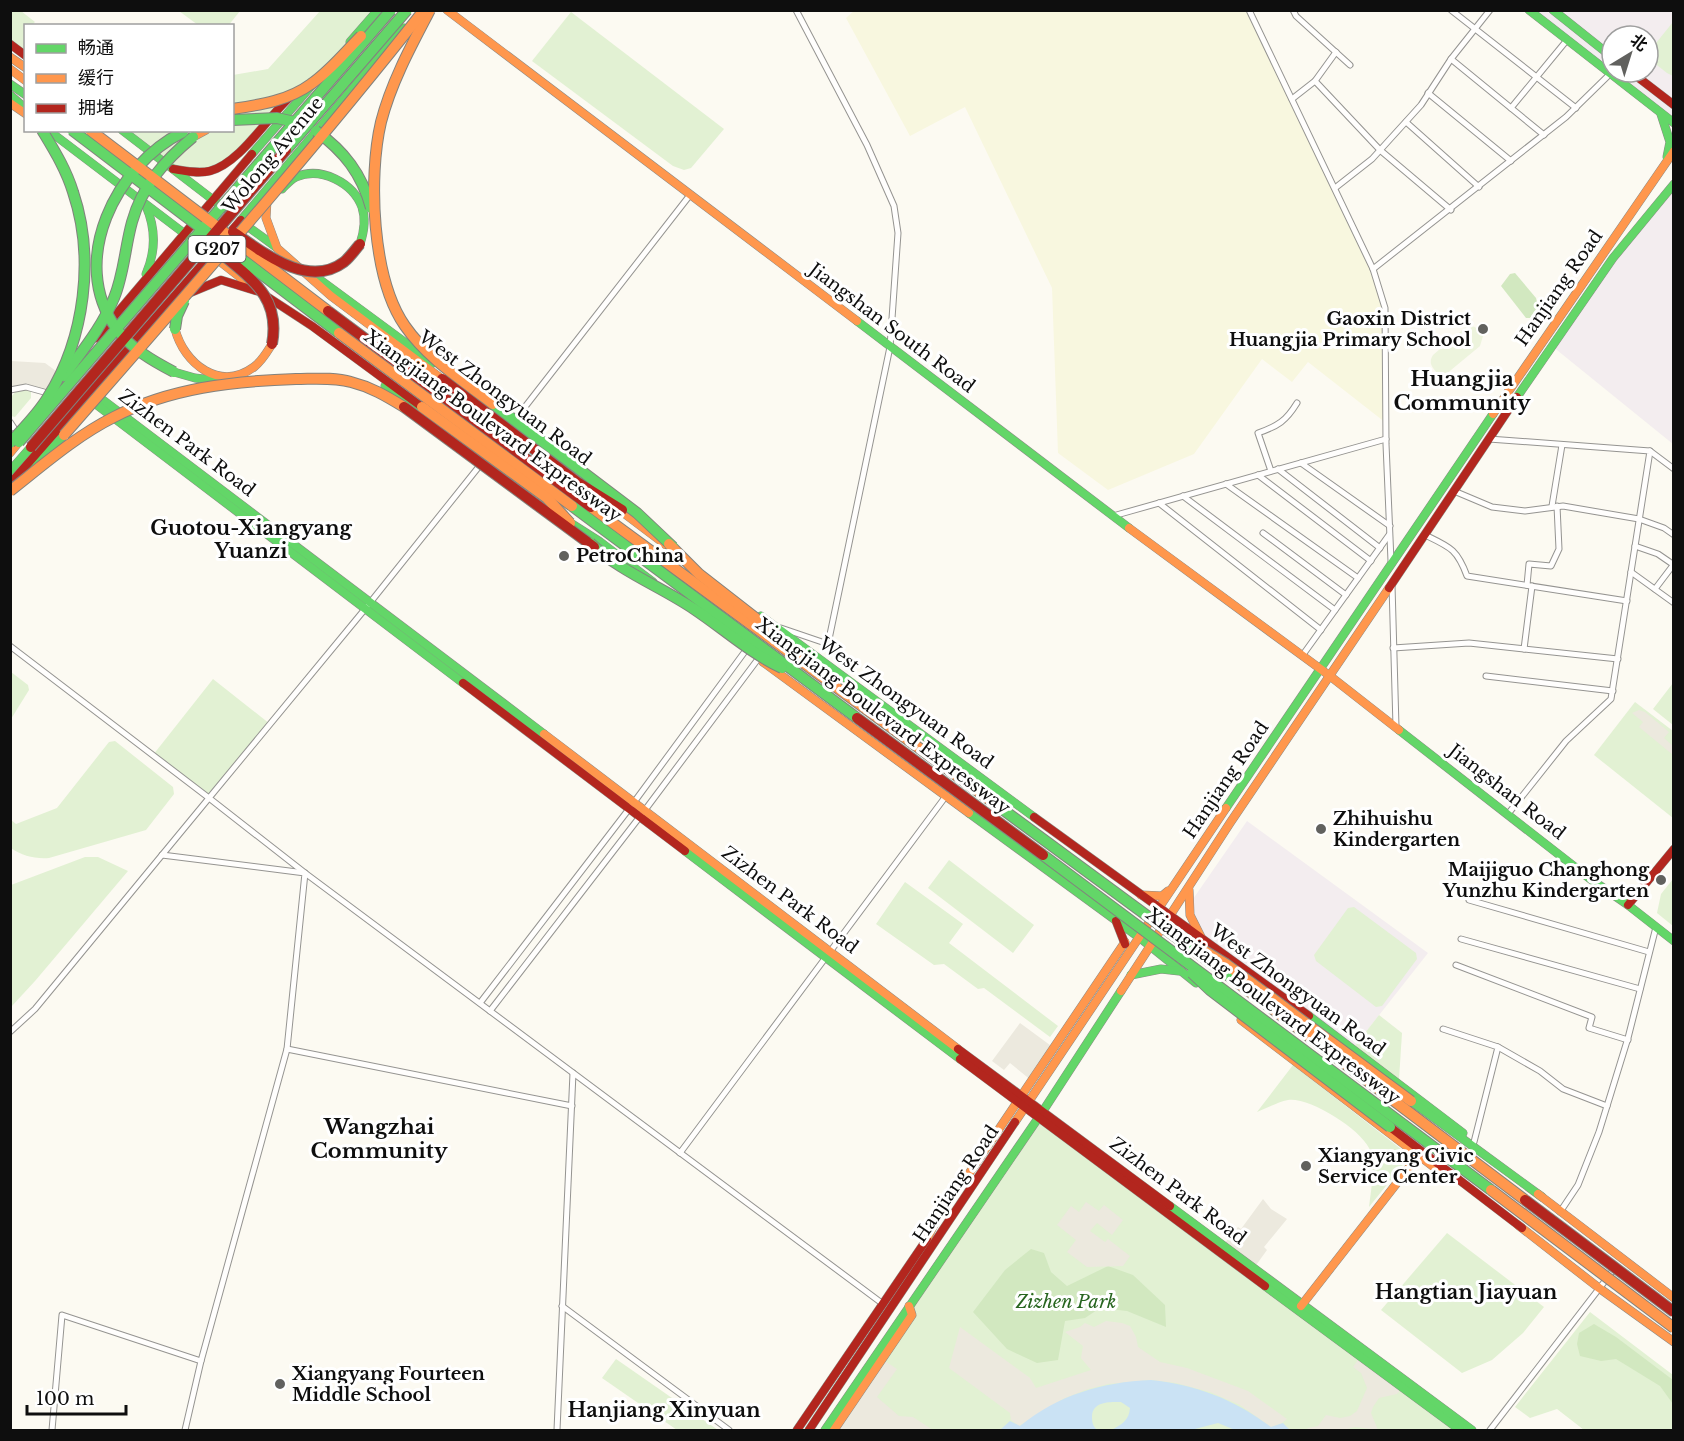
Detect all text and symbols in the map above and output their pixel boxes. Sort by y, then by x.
legend [24,24,234,132]
north arrow [1600,24,1660,84]
text: 北 [1627,29,1652,55]
text: 畅通 [78,37,114,59]
text: 缓行 [78,67,114,89]
street label: Wolong Avenue [217,92,328,218]
text: 拥堵 [78,97,114,119]
street label: Hanjiang Road [1511,226,1607,350]
road number: G207 [188,236,246,262]
street label: Jiangshan South Road [803,257,979,398]
place label: Gaoxin District Huangjia Primary School [1229,308,1472,351]
marker: Gaoxin District Huangjia Primary School [1476,322,1490,336]
street label: Xiangjiang Boulevard Expressway [360,325,626,527]
street label: West Zhongyuan Road [414,325,596,470]
district label: Huangjia Community [1394,366,1531,416]
street label: Zizhen Park Road [115,385,259,501]
district label: Guotou-Xiangyang Yuanzi [150,516,352,563]
place label: PetroChina [576,545,685,567]
marker: PetroChina [557,549,571,563]
street label: Xiangjiang Boulevard Expressway [751,613,1015,819]
street label: West Zhongyuan Road [814,632,998,774]
street label: Hanjiang Road [1179,717,1273,843]
street label: Jiangshan Road [1443,738,1570,844]
place label: Zhihuishu Kindergarten [1333,808,1460,851]
marker: Zhihuishu Kindergarten [1314,822,1328,836]
street label: Zizhen Park Road [718,842,862,958]
place label: Maijiguo Changhong Yunzhu Kindergarten [1442,859,1650,902]
marker: Maijiguo Changhong Yunzhu Kindergarten [1654,873,1668,887]
street label: Xiangjiang Boulevard Expressway [1141,903,1405,1109]
street label: West Zhongyuan Road [1206,919,1390,1061]
district label: Wangzhai Community [311,1114,448,1164]
street label: Hanjiang Road [909,1121,1003,1247]
street label: Zizhen Park Road [1106,1133,1250,1249]
place label: Xiangyang Civic Service Center [1317,1145,1474,1188]
marker: Xiangyang Civic Service Center [1299,1159,1313,1173]
district label: Hangtian Jiayuan [1375,1280,1558,1304]
park label: Zizhen Park [1015,1291,1116,1313]
place label: Xiangyang Fourteen Middle School [291,1363,485,1406]
marker: Xiangyang Fourteen Middle School [273,1377,287,1391]
scale bar [27,1378,126,1416]
text: 100 m [36,1388,94,1410]
district label: Hanjiang Xinyuan [567,1398,761,1422]

